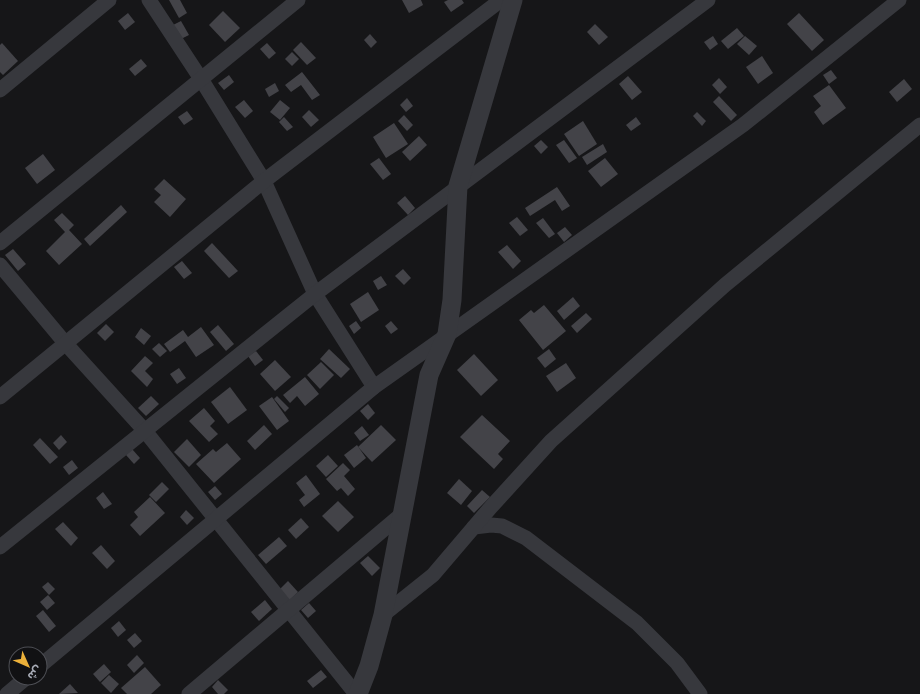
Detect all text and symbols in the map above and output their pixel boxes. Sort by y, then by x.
north arrow [8,646,48,686]
text: ش [25,663,44,682]

